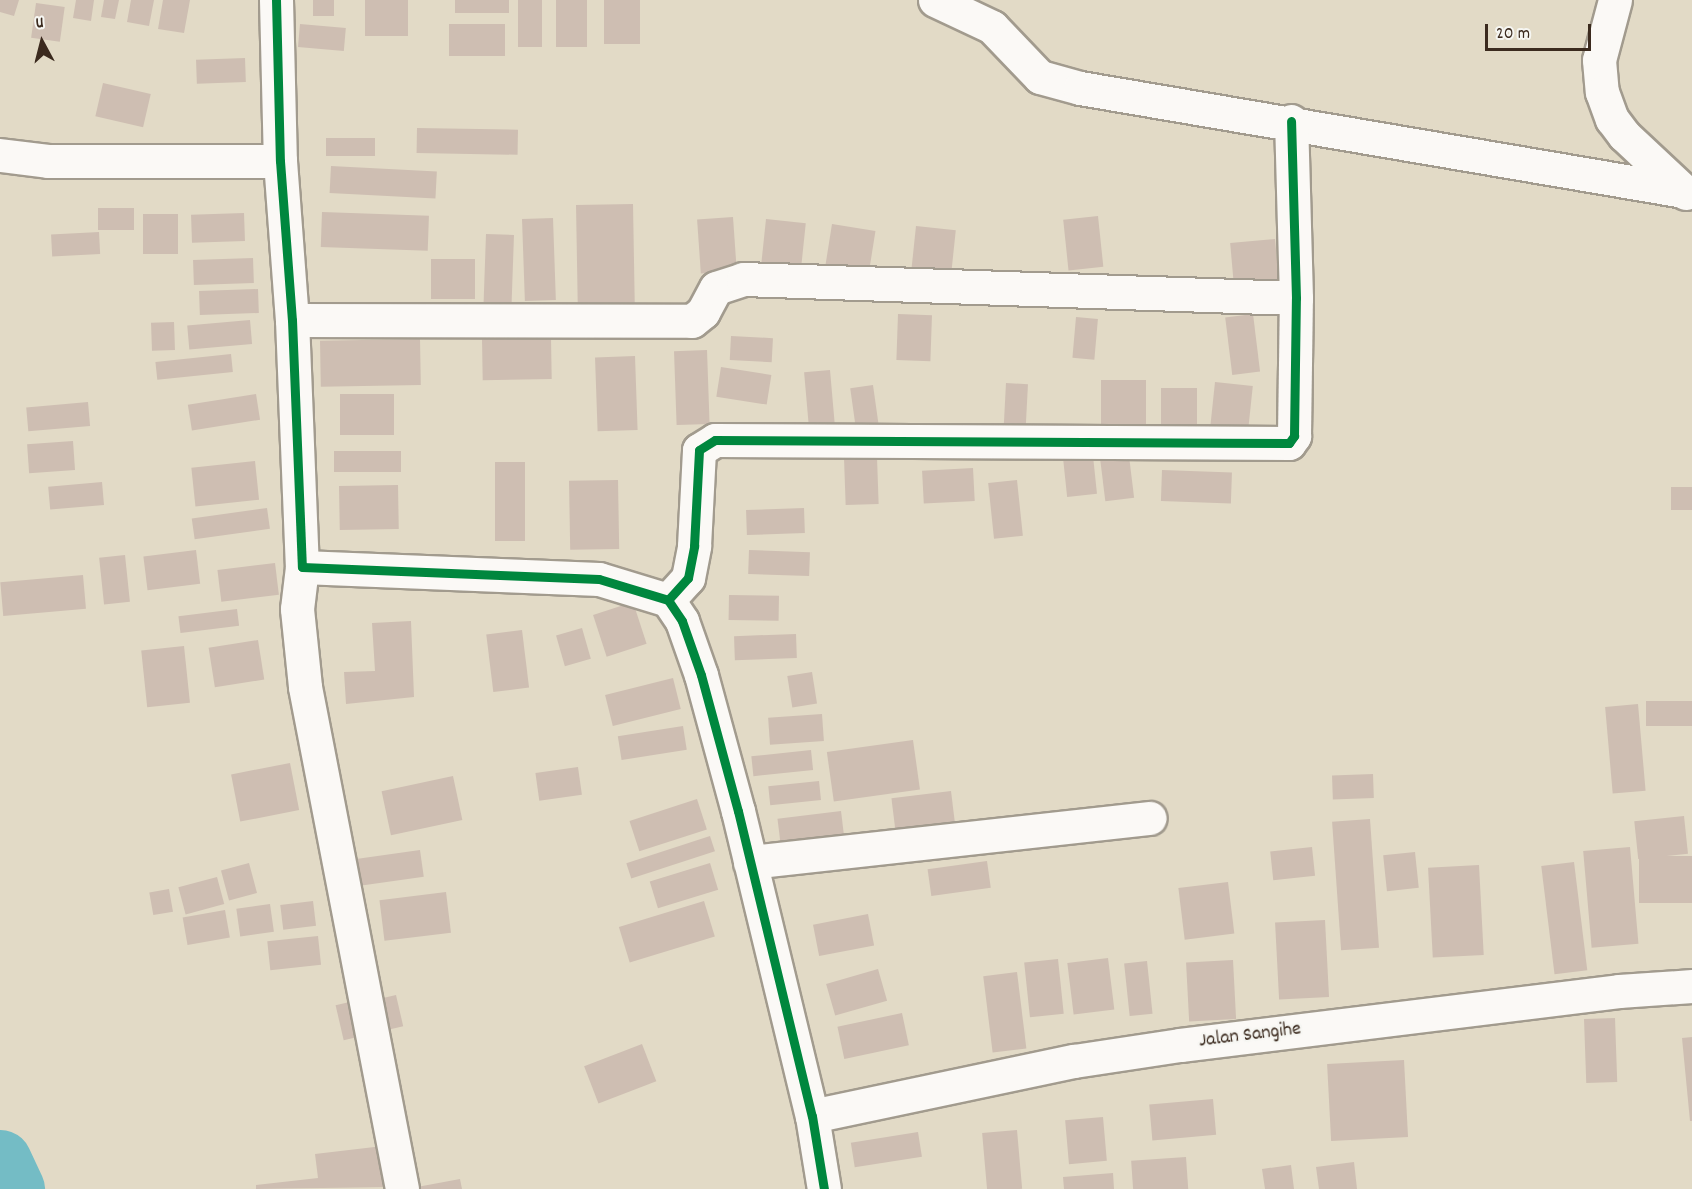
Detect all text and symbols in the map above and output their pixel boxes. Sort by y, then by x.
north arrow [12,12,72,72]
text: U [35,12,45,36]
scale bar [1488,12,1594,50]
text: 20 m [1496,22,1530,47]
street label: Jalan Sangihe [1198,1018,1302,1054]

